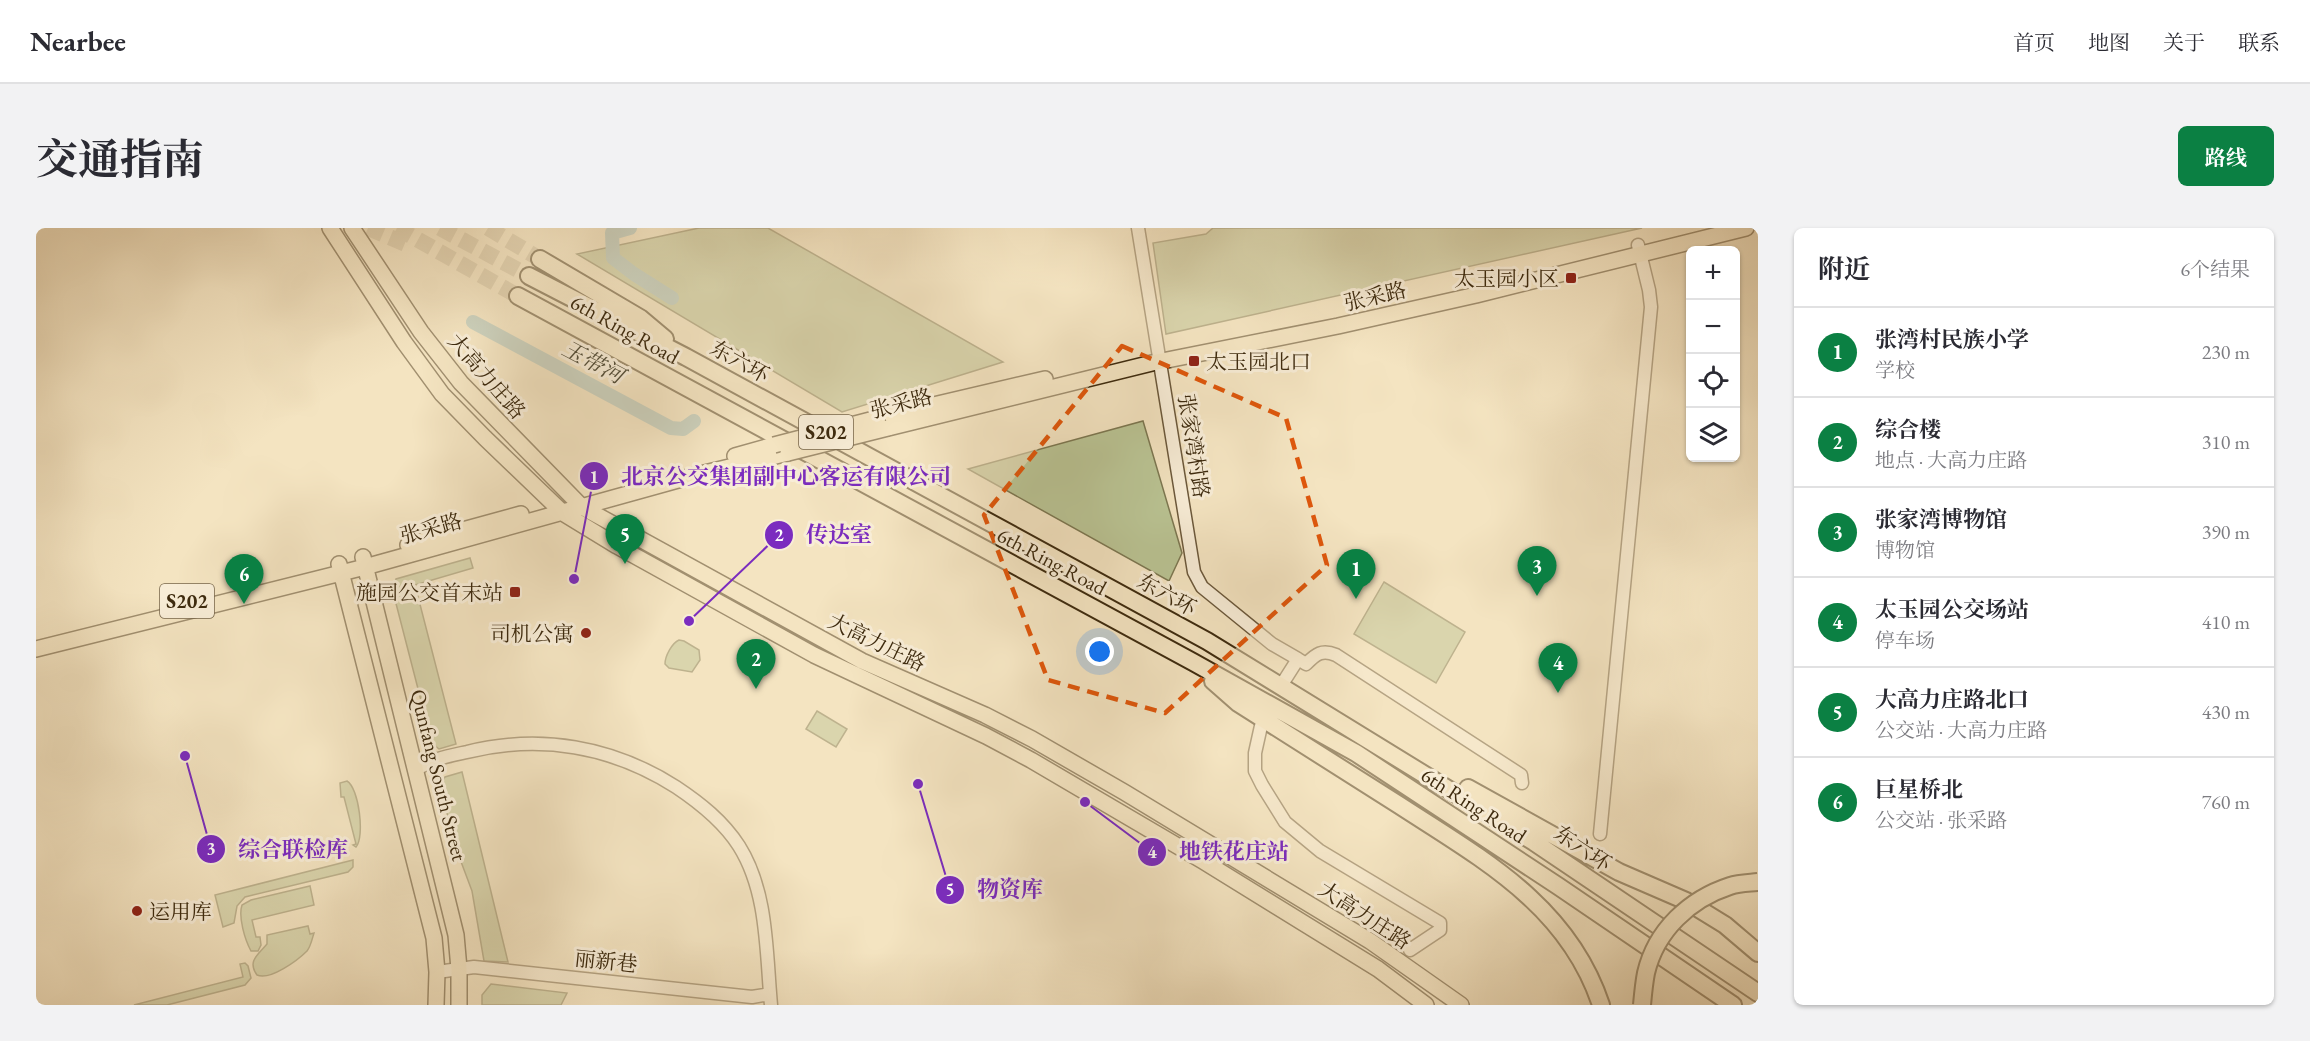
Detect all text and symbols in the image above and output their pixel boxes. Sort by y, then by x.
text: Nearbee [30,23,126,59]
text: 首页 [2013,29,2055,56]
text: 地图 [2088,29,2130,56]
text: 关于 [2163,29,2205,56]
text: 联系 [2238,29,2280,56]
button: 路线 [2178,126,2274,186]
text: 交通指南 [36,132,204,187]
map controls [1686,246,1740,462]
button: + [1686,246,1740,300]
text: 附近 [1818,252,1870,286]
text: 6个结果 [2180,256,2250,282]
place label: 太玉园小区 [1454,265,1559,292]
marker: 太玉园小区 [1564,271,1578,285]
street label: 张采路 [1341,276,1409,316]
street label: 6th Ring Road [566,288,684,370]
button: − [1686,300,1740,354]
text: 张湾村民族小学 [1875,325,2029,354]
street label: 大高力庄路 [442,328,532,424]
water label: 玉带河 [557,334,632,392]
street label: 东六环 [706,334,774,388]
text: 1 [1832,339,1843,365]
text: 230 m [2202,339,2250,365]
place label: 太玉园北口 [1206,348,1311,375]
marker: 太玉园北口 [1187,354,1201,368]
button: locate [1686,354,1740,408]
text: 学校 [1875,357,1915,383]
street label: 张采路 [867,382,935,424]
street label: 张家湾村路 [1172,392,1216,500]
button: layers [1686,408,1740,462]
road number: S202 [799,415,853,449]
text: 综合楼 [1875,415,1941,444]
text: 2 [1832,429,1843,455]
text: 310 m [2202,429,2250,455]
text: 地点 · 大高力庄路 [1875,447,2027,473]
callout: 北京公交集团副中心客运有限公司 [579,456,963,496]
text: 北京公交集团副中心客运有限公司 [621,462,951,491]
text: 1 [589,465,599,488]
text: 张家湾博物馆 [1875,505,2007,534]
street label: 张采路 [397,507,465,549]
pin: 5 [606,514,644,564]
callout: 传达室 [764,515,884,555]
text: 3 [1832,519,1843,545]
text: 390 m [2202,519,2250,545]
text: 传达室 [806,520,872,549]
street label: 6th Ring Road [993,521,1112,601]
text: 2 [774,523,784,546]
text: 博物馆 [1875,537,1935,563]
pin: 3 [1518,546,1556,596]
pin: 1 [1336,550,1376,599]
pin: 6 [224,554,264,604]
street label: 东六环 [1133,567,1201,621]
place label: 施园公交首末站 [356,579,503,606]
road number: S202 [160,584,214,618]
marker: 施园公交首末站 [508,585,522,599]
text: 太玉园公交场站 [1875,595,2029,624]
street label: 大高力庄路 [824,607,930,677]
text: 4 [1832,609,1843,635]
text: 410 m [2202,609,2250,635]
place label: 司机公寓 [490,620,574,647]
marker: 司机公寓 [579,626,593,640]
text: 停车场 [1875,627,1935,653]
your location [1085,637,1114,666]
pin: 2 [736,640,776,689]
pin: 4 [1538,644,1577,693]
text: 大高力庄路北口 [1875,685,2029,714]
street label: Qunfang South Street [404,686,473,864]
text: 5 [1832,699,1843,725]
text: 430 m [2202,699,2250,725]
text: 公交站 · 大高力庄路 [1875,717,2047,743]
street label: 6th Ring Road [1416,761,1532,849]
text: 巨星桥北 [1875,775,1963,804]
text: 6 [1832,789,1843,815]
text: 760 m [2202,789,2250,815]
text: 公交站 · 张采路 [1875,807,2007,833]
street label: 东六环 [1549,819,1617,877]
callout: 综合联检库 [196,829,360,869]
callout: 地铁花庄站 [1137,832,1301,872]
text: 综合联检库 [238,835,348,864]
text: 3 [206,837,216,860]
text: 地铁花庄站 [1179,837,1289,866]
text: 4 [1147,840,1157,863]
callout: 物资库 [935,870,1055,910]
text: 物资库 [977,875,1043,904]
street label: 大高力庄路 [1314,875,1416,955]
text: 5 [945,878,955,901]
place label: 运用库 [149,898,212,925]
marker: 运用库 [130,904,144,918]
street label: 丽新巷 [573,944,639,978]

